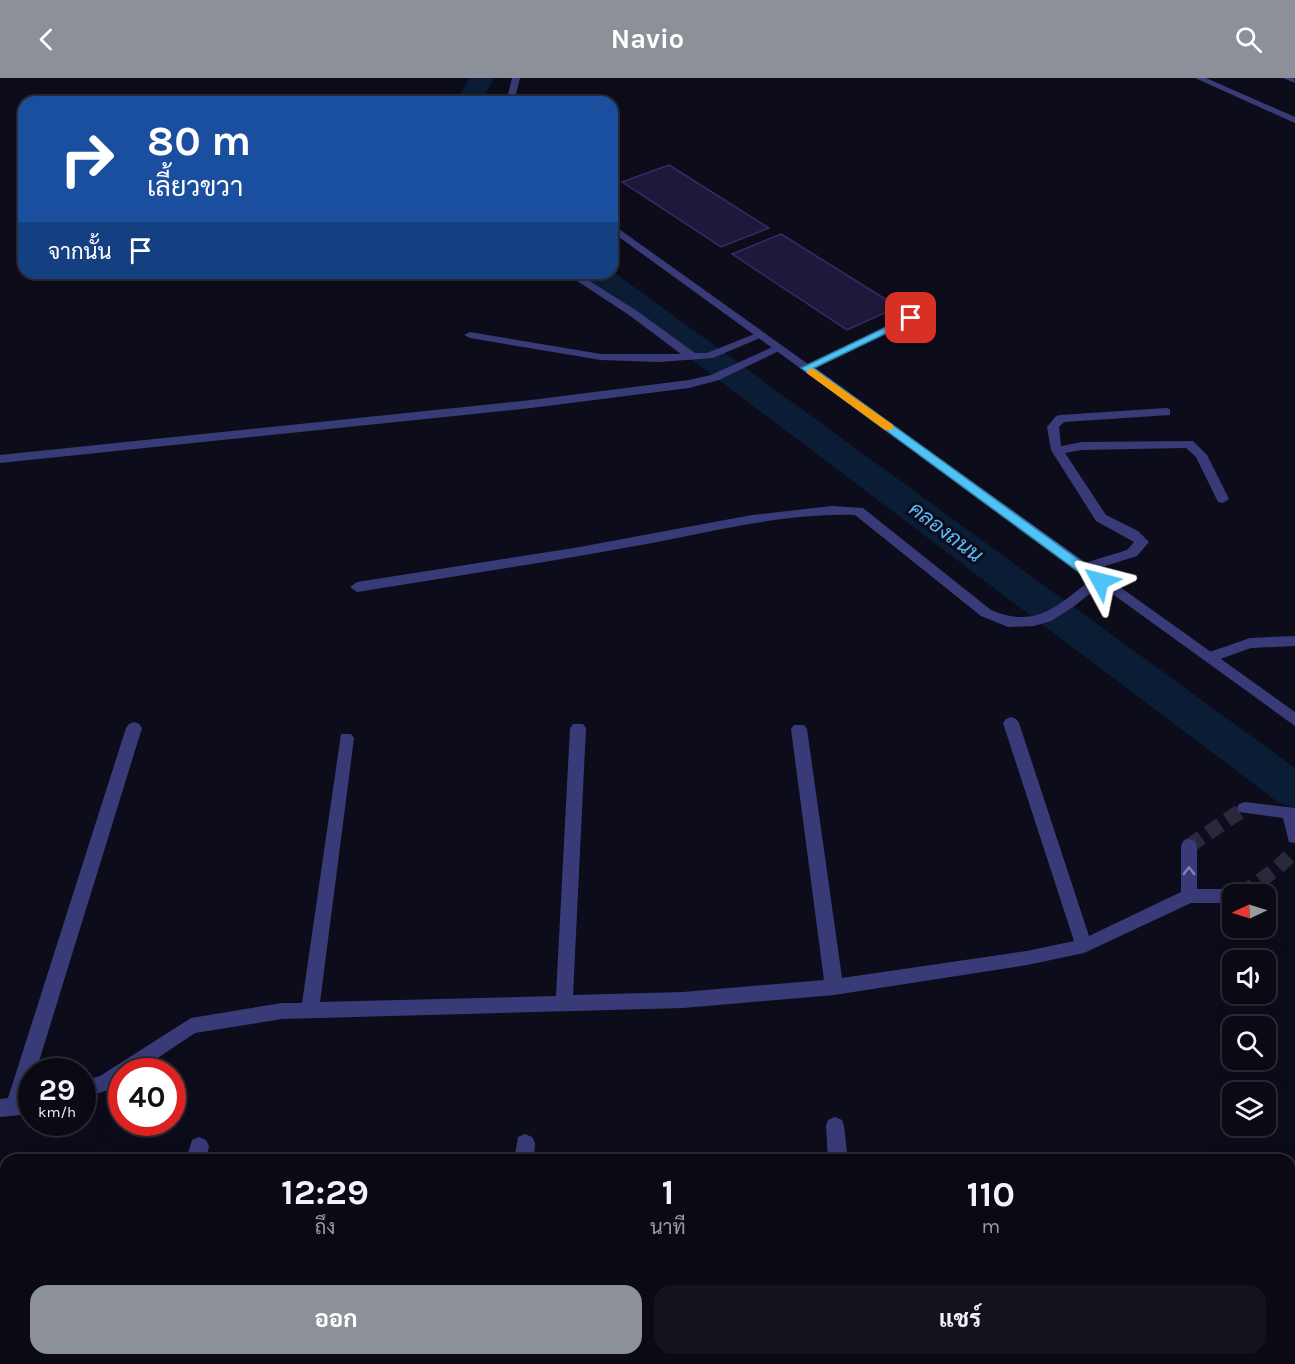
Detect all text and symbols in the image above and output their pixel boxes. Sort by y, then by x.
icon: back [30,23,63,56]
text: Navio [611,23,684,55]
icon: search [1232,23,1265,56]
text: 80 m [147,116,251,166]
icon: right [48,120,126,198]
text: เลี้ยวขวา [147,171,243,203]
icon: arrive [124,234,157,267]
text: จากนั้น [48,239,112,265]
pin [885,292,936,343]
icon: arrive [894,301,927,334]
water label: คลองถนน [905,497,988,568]
position arrow [1068,549,1132,613]
one-way arrow [1183,867,1195,876]
north arrow [1222,884,1276,938]
map controls [1222,884,1276,1136]
button: sound [1222,950,1276,1004]
button: search [1222,1016,1276,1070]
speed limit sign: 40 [108,1058,186,1136]
text: 29 [39,1072,75,1108]
button: layers [1222,1082,1276,1136]
text: km/h [38,1103,76,1121]
text: 12:29 [281,1171,369,1213]
text: 1 [661,1171,674,1213]
text: 110 [967,1173,1015,1215]
text: m [981,1215,1000,1238]
text: ถึง [315,1216,335,1239]
text: นาที [650,1216,686,1239]
button: ออก [30,1285,642,1354]
button: แชร์ [654,1285,1266,1354]

